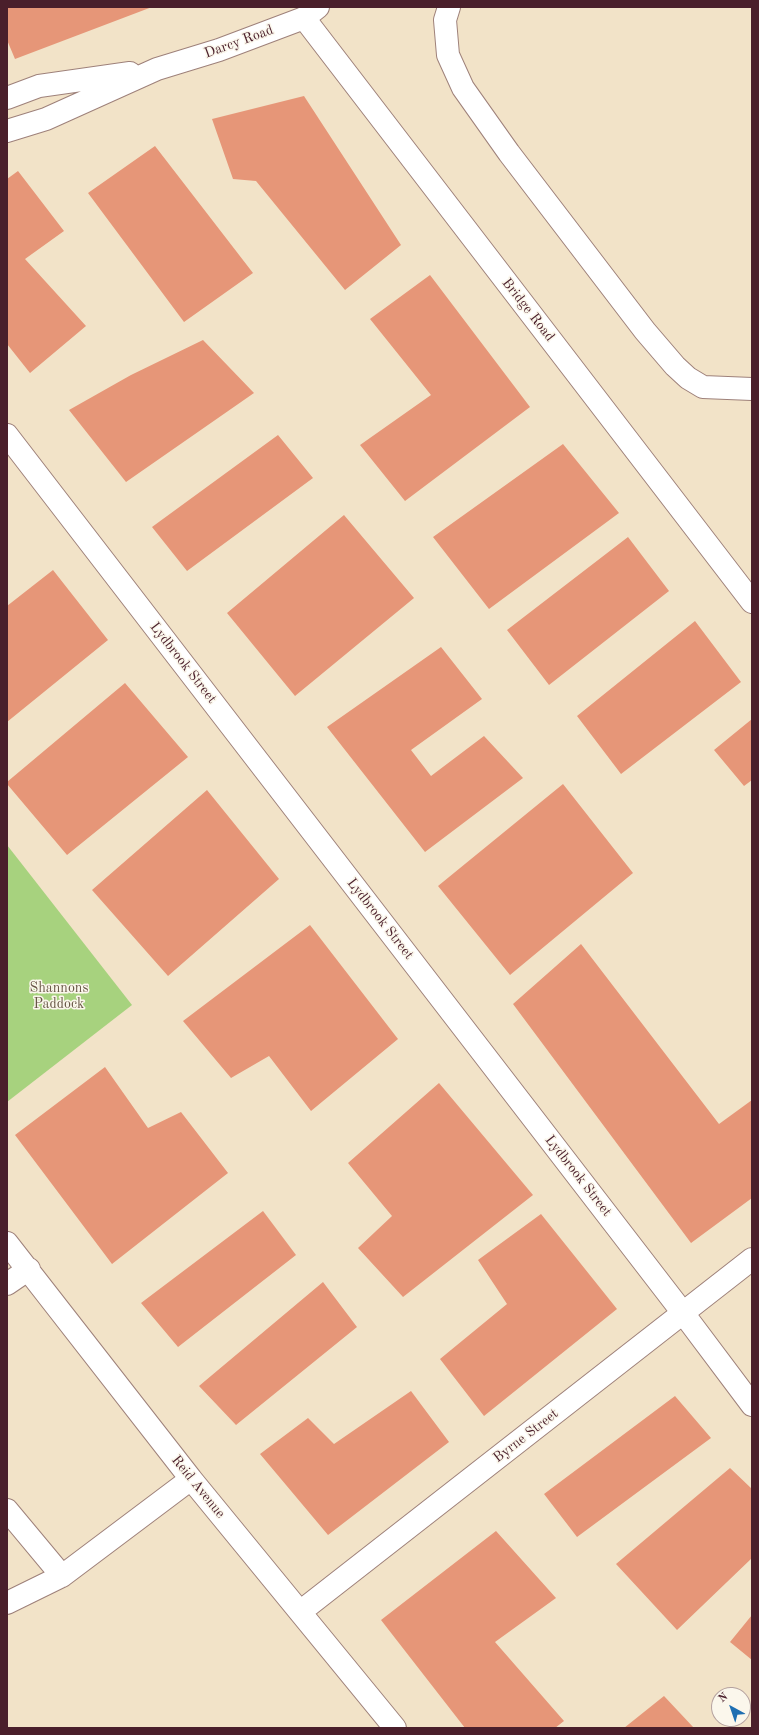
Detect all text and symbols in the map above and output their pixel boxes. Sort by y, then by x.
street label: Darcy Road [202,22,276,62]
street label: Bridge Road [498,275,558,345]
street label: Lydbrook Street [146,619,220,707]
street label: Lydbrook Street [343,875,417,963]
park label: Shannons Paddock [30,980,88,1012]
street label: Lydbrook Street [541,1132,615,1220]
street label: Byrne Street [490,1405,562,1467]
street label: Reid Avenue [168,1452,228,1522]
north arrow [711,1687,751,1727]
text: N [717,1691,730,1705]

